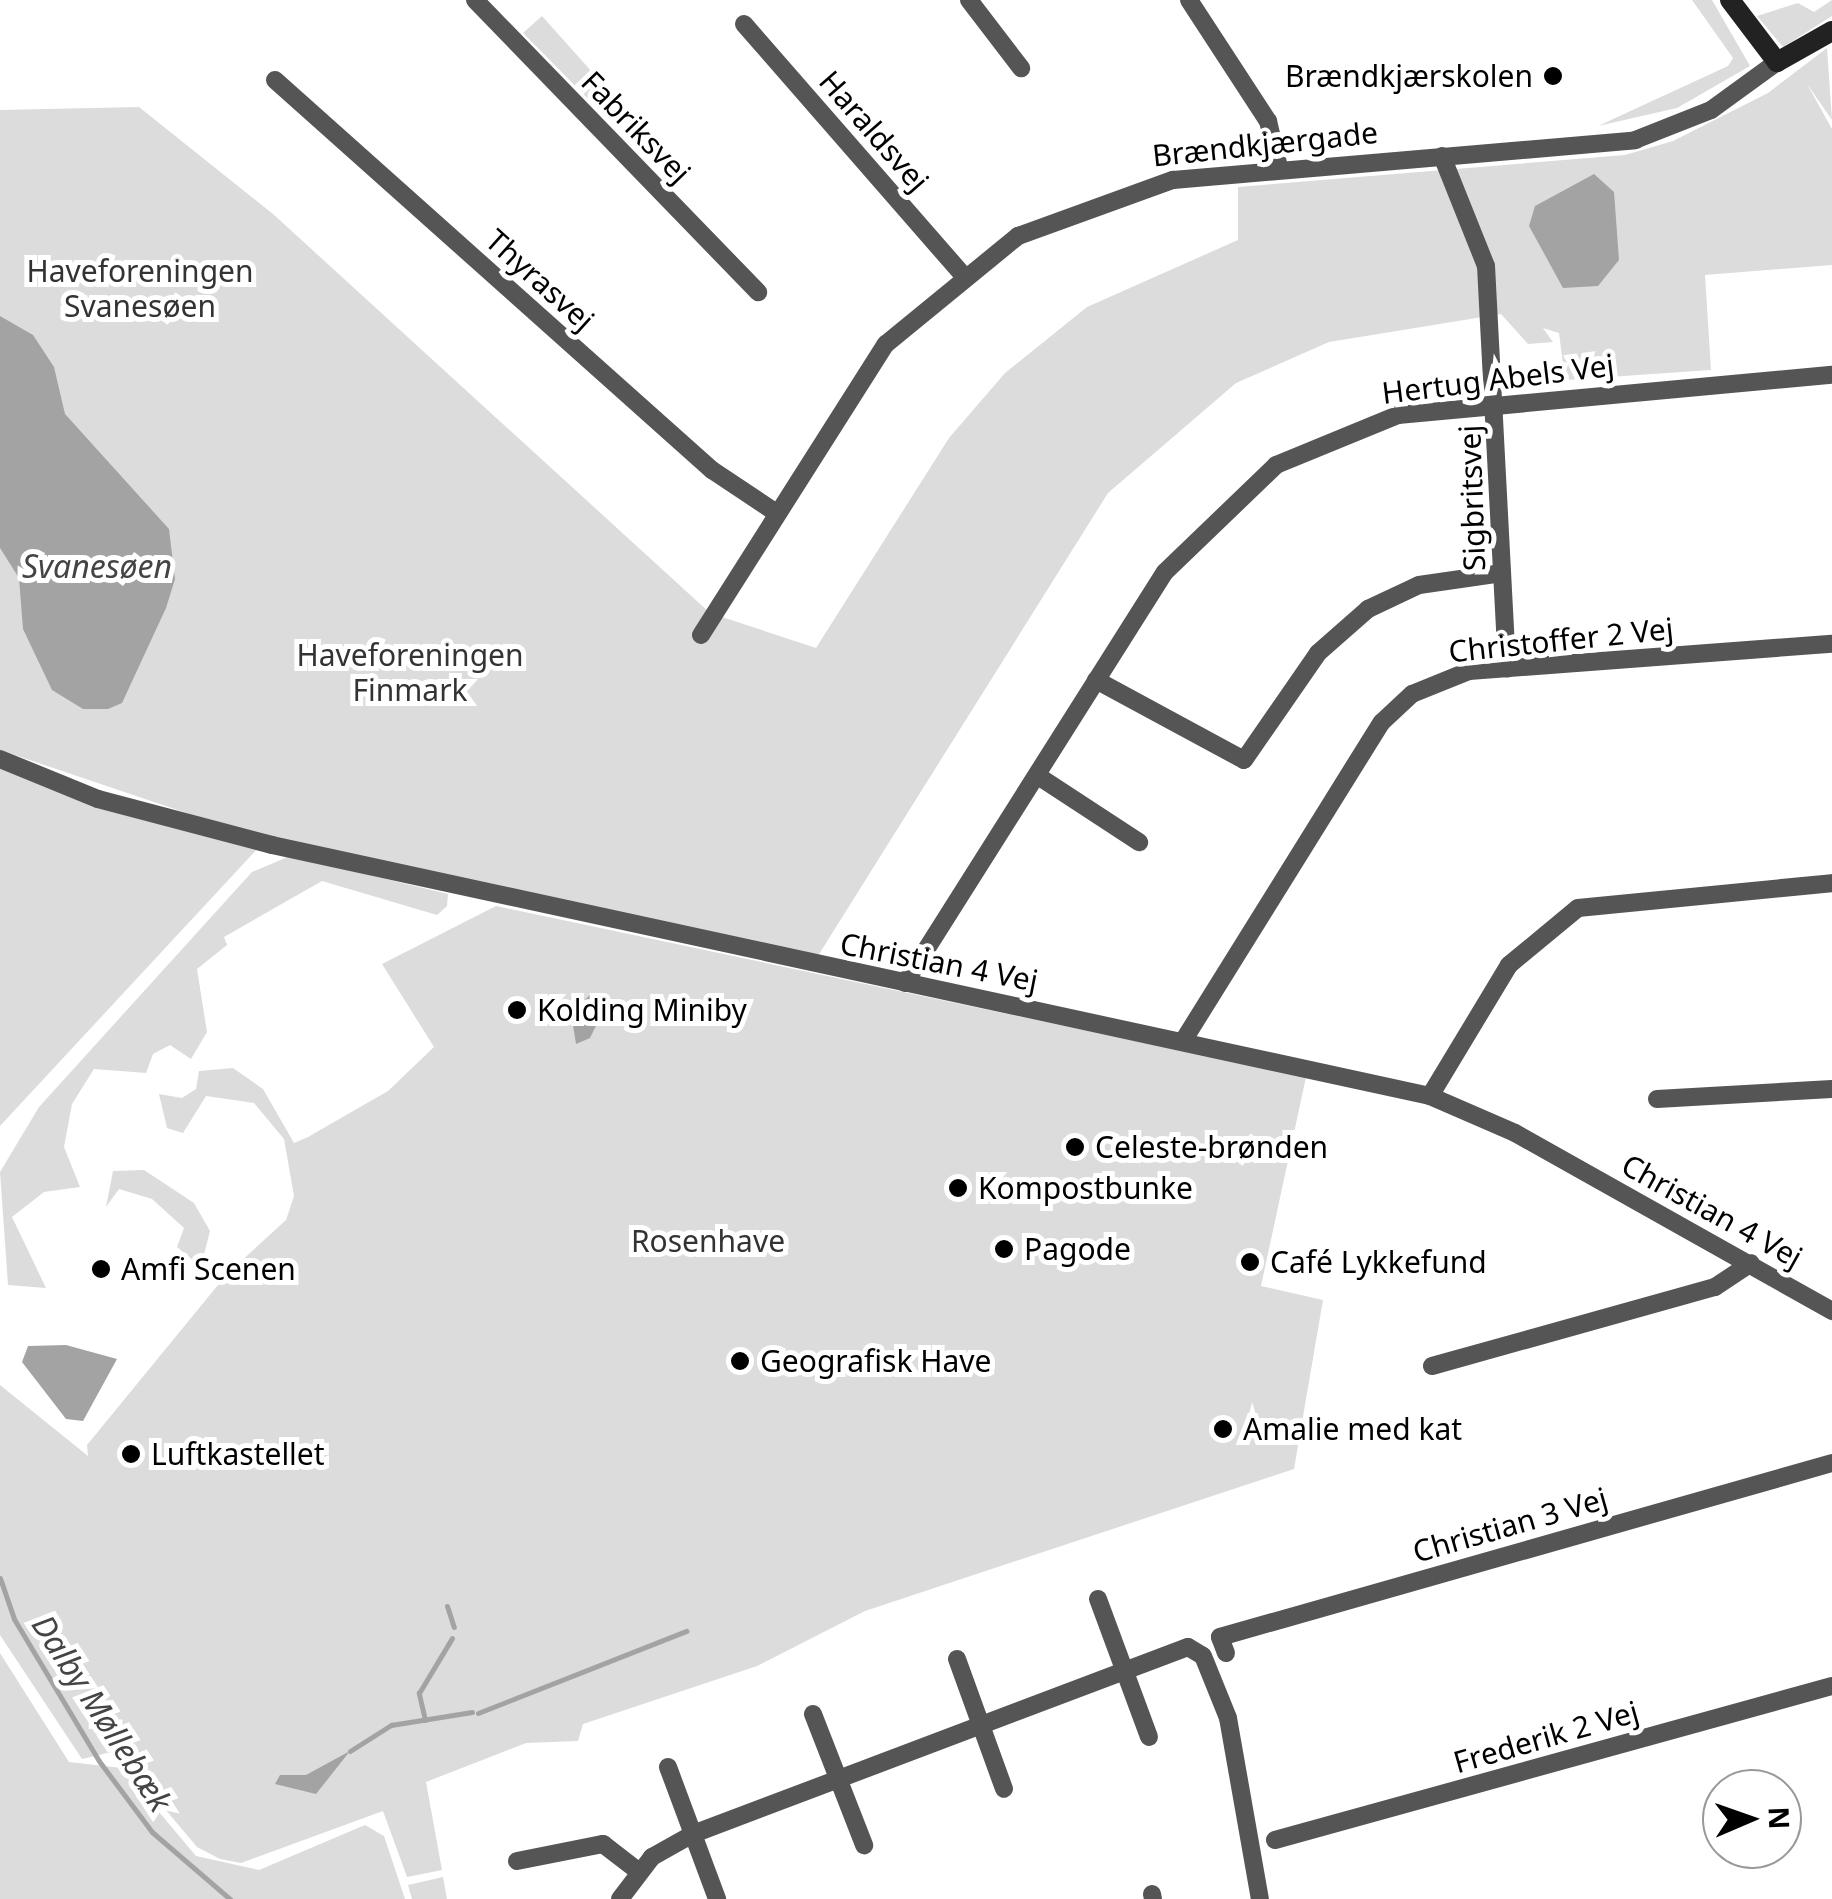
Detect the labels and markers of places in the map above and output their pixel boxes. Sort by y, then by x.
place label: Brændkjærskolen [1285,58,1533,94]
marker: Brændkjærskolen [1542,65,1564,87]
place label: Kolding Miniby [537,992,747,1028]
marker: Kolding Miniby [506,999,528,1021]
place label: Celeste-brønden [1095,1129,1328,1165]
marker: Celeste-brønden [1064,1136,1086,1158]
place label: Kompostbunke [978,1170,1193,1206]
marker: Kompostbunke [947,1177,969,1199]
place label: Pagode [1024,1231,1131,1267]
marker: Pagode [993,1238,1015,1260]
place label: Café Lykkefund [1270,1244,1487,1280]
place label: Amfi Scenen [121,1251,296,1287]
marker: Café Lykkefund [1239,1251,1261,1273]
marker: Amfi Scenen [90,1258,112,1280]
place label: Geografisk Have [760,1343,991,1379]
marker: Geografisk Have [729,1350,751,1372]
place label: Amalie med kat [1243,1411,1462,1447]
marker: Amalie med kat [1212,1418,1234,1440]
place label: Luftkastellet [151,1436,325,1472]
marker: Luftkastellet [120,1443,142,1465]

